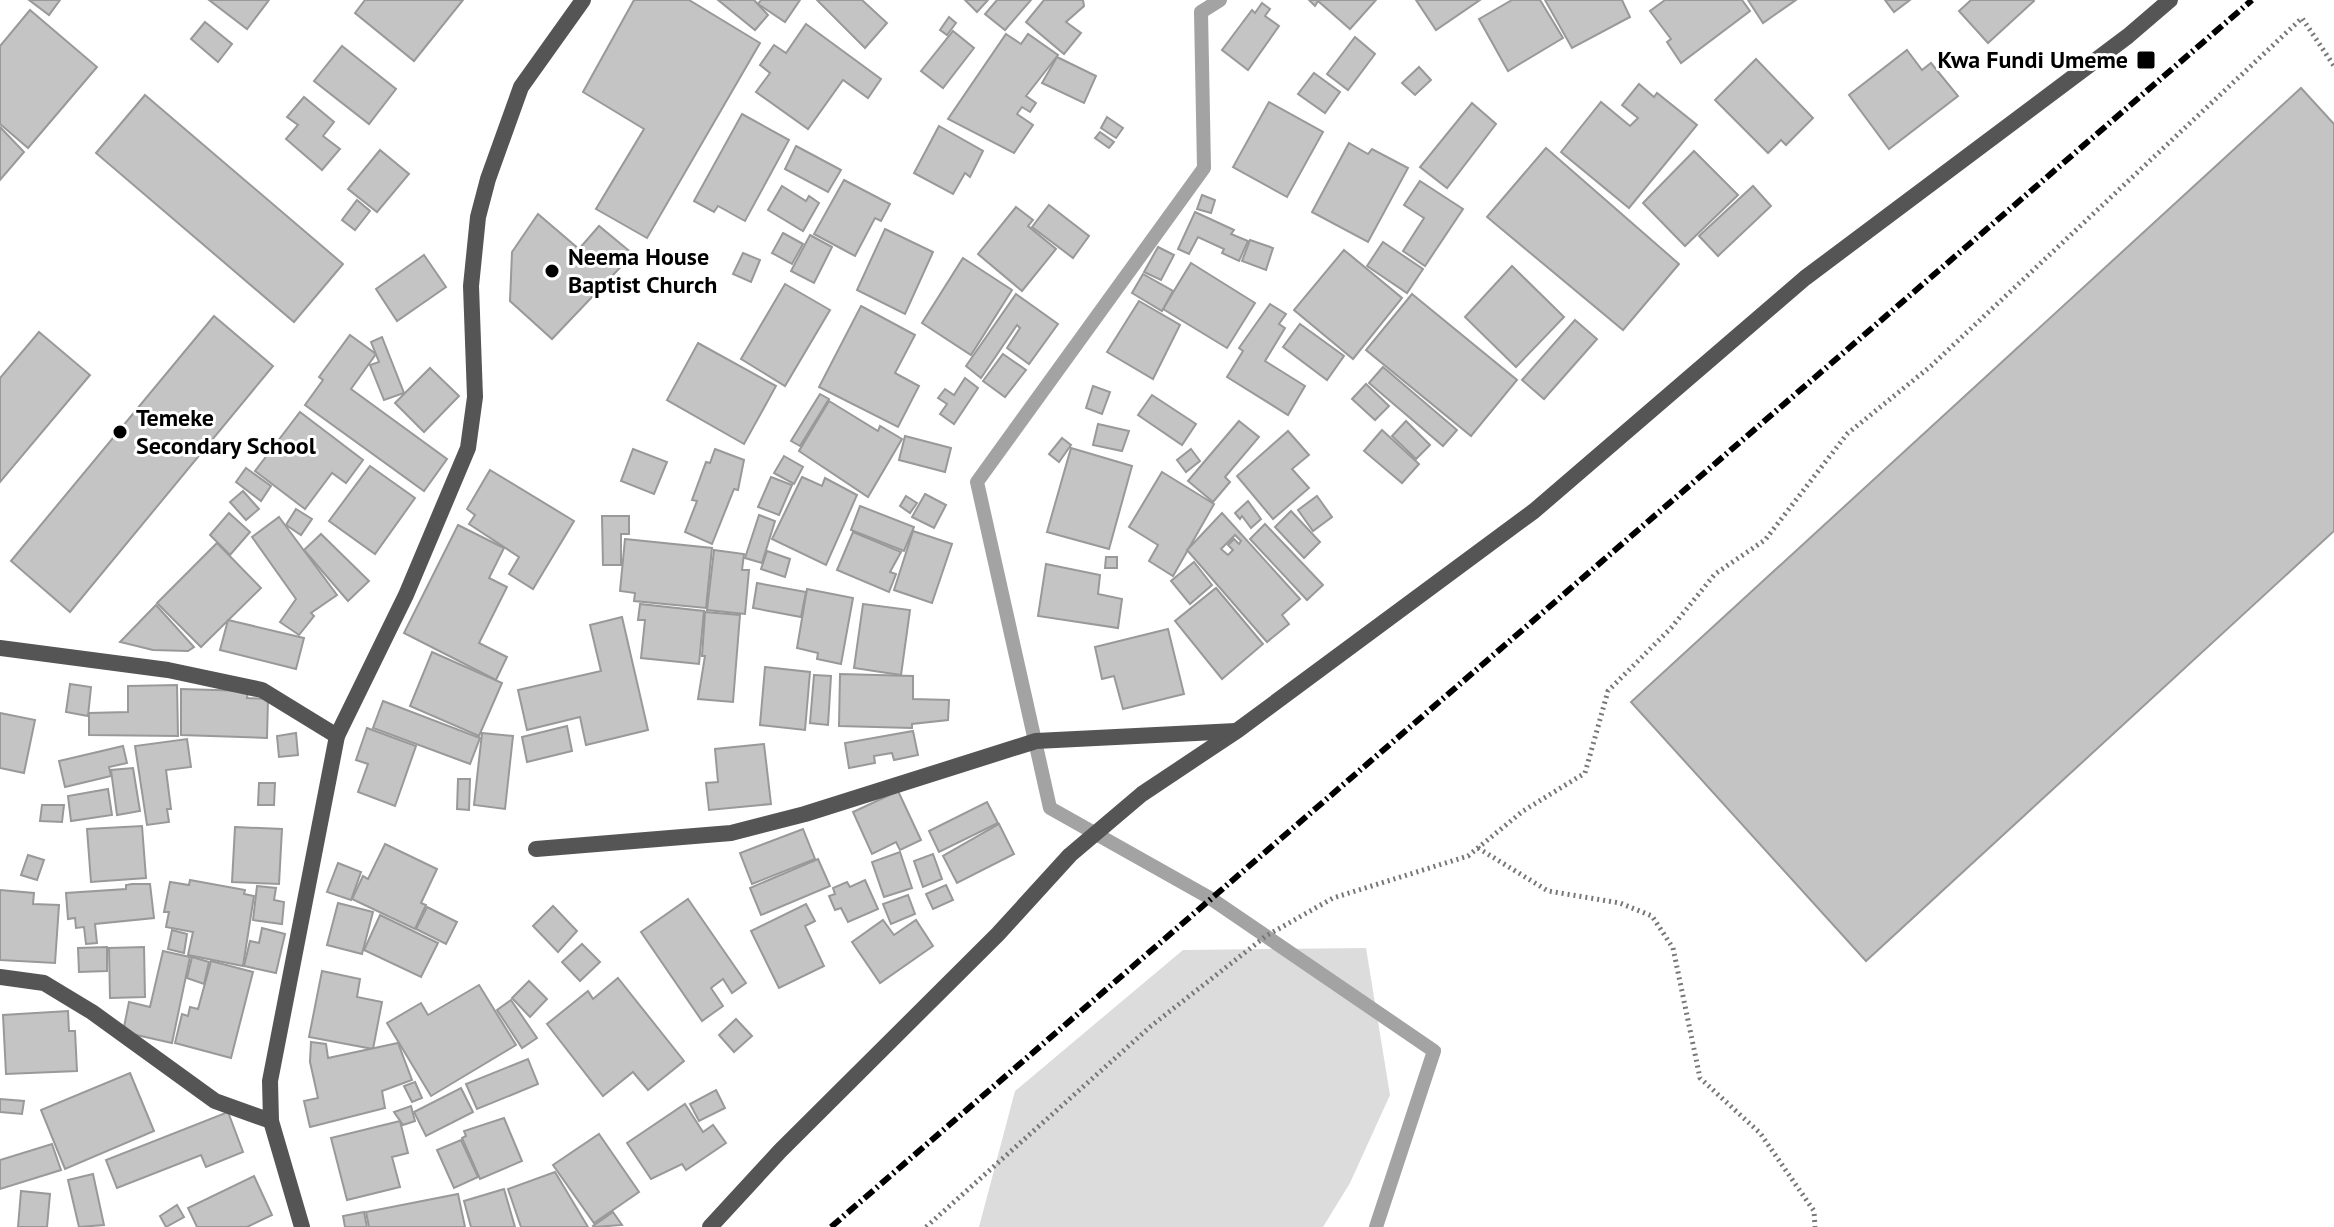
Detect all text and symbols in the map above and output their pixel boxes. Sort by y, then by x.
place label: Kwa Fundi Umeme [1937,44,2128,75]
marker: Kwa Fundi Umeme [2135,49,2157,71]
place label: Neema House Baptist Church [568,241,717,300]
marker: Neema House Baptist Church [543,262,561,280]
place label: Temeke Secondary School [136,402,317,461]
marker: Temeke Secondary School [111,423,129,441]

